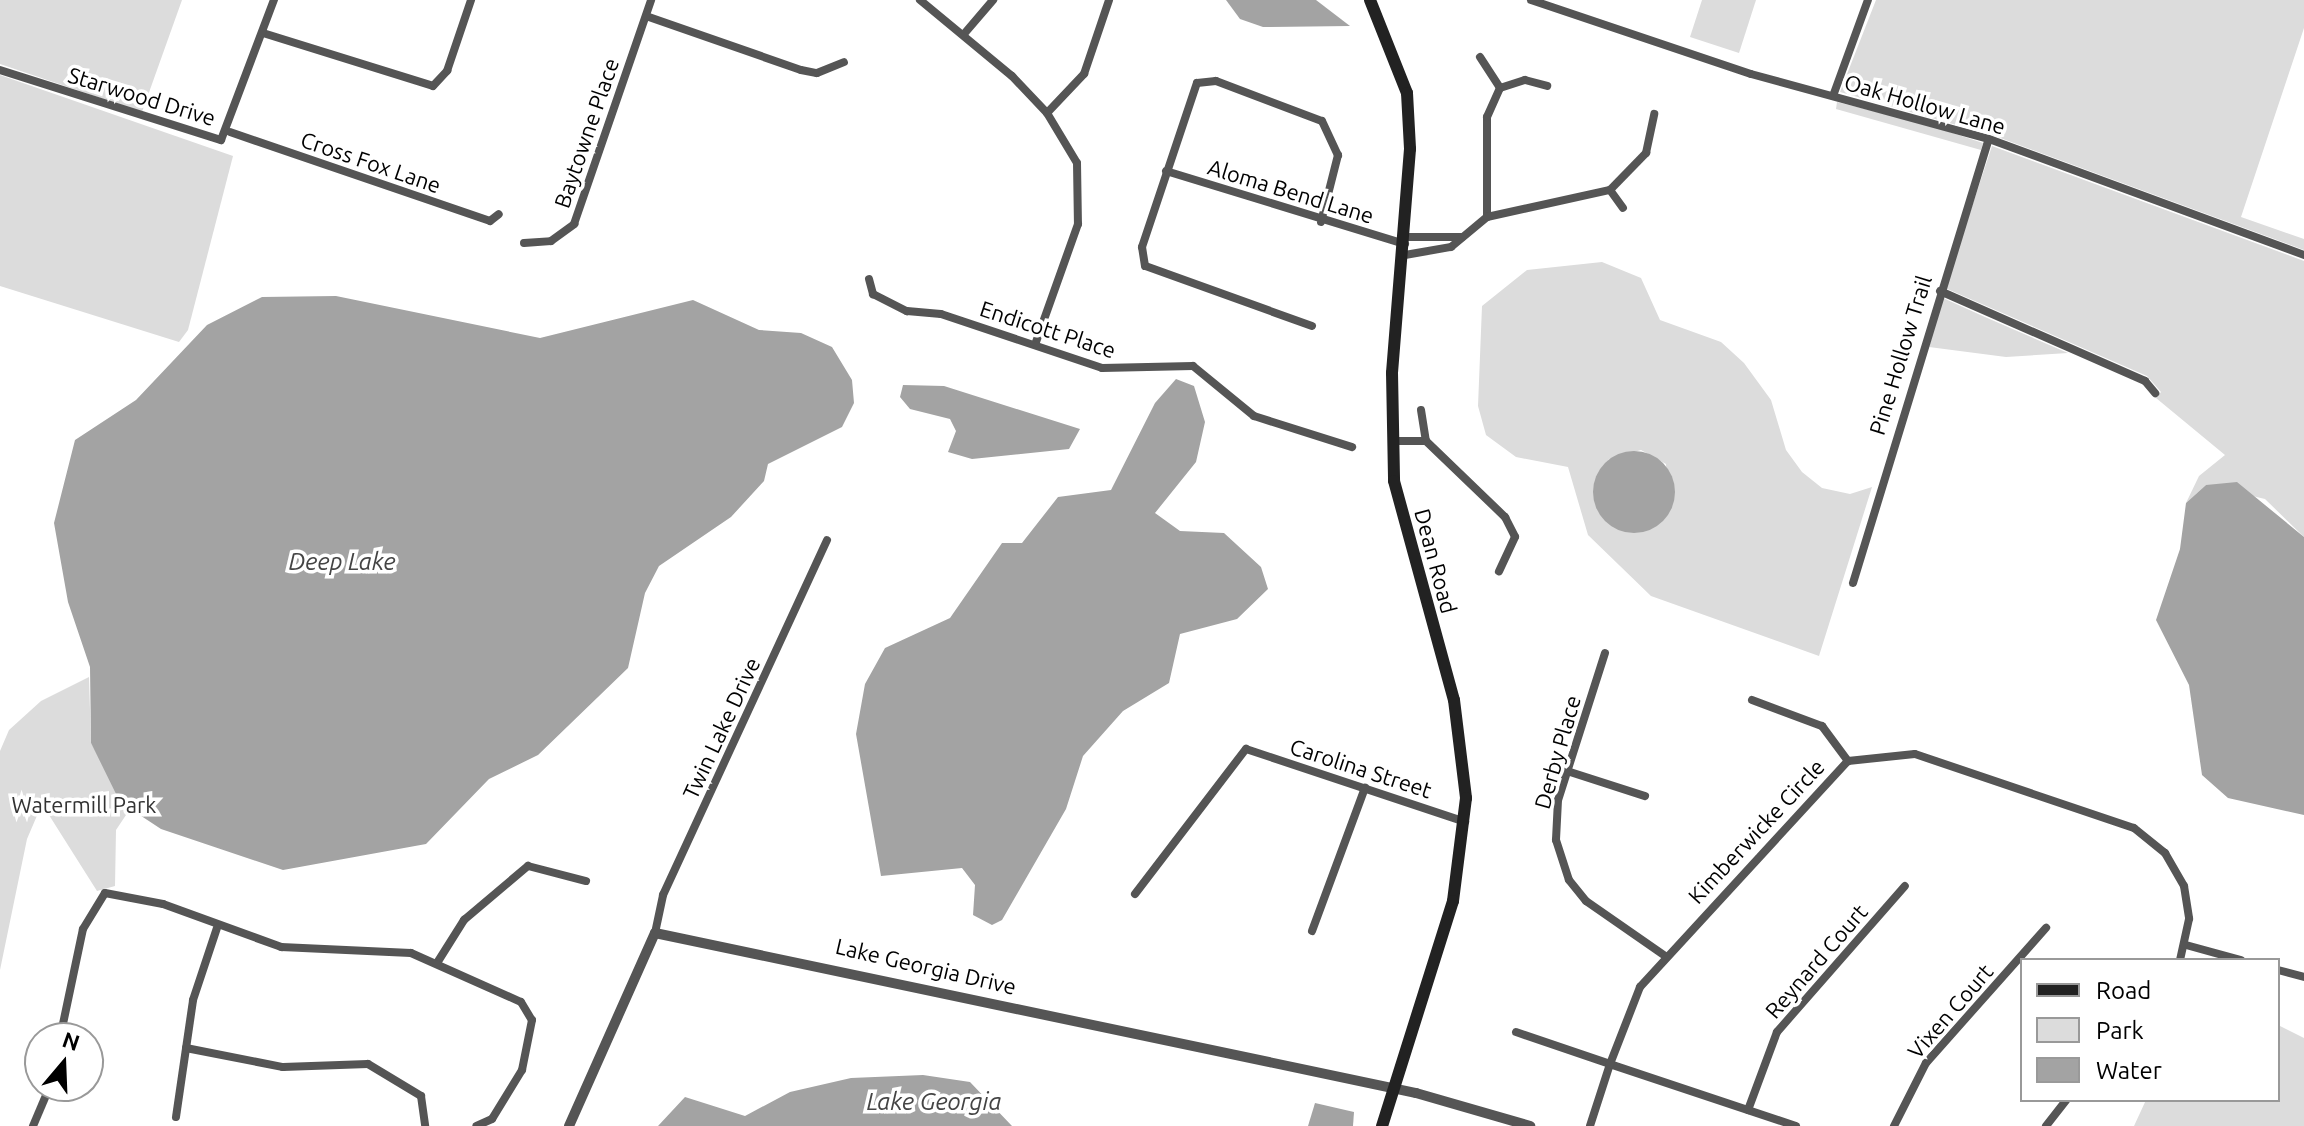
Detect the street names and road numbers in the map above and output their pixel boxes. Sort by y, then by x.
street label: Baytowne Place [548,55,624,211]
street label: Starwood Drive [65,61,219,131]
street label: Oak Hollow Lane [1841,68,2009,140]
street label: Cross Fox Lane [297,126,445,198]
street label: Aloma Bend Lane [1205,153,1377,229]
street label: Pine Hollow Trail [1863,272,1937,438]
street label: Endicott Place [977,295,1119,363]
street label: Dean Road [1409,506,1463,616]
street label: Twin Lake Drive [677,653,765,803]
street label: Derby Place [1528,692,1586,812]
street label: Carolina Street [1287,733,1435,803]
street label: Kimberwicke Circle [1682,753,1830,909]
street label: Reynard Court [1759,899,1873,1023]
street label: Lake Georgia Drive [833,932,1019,1000]
street label: Vixen Court [1902,958,1998,1064]

